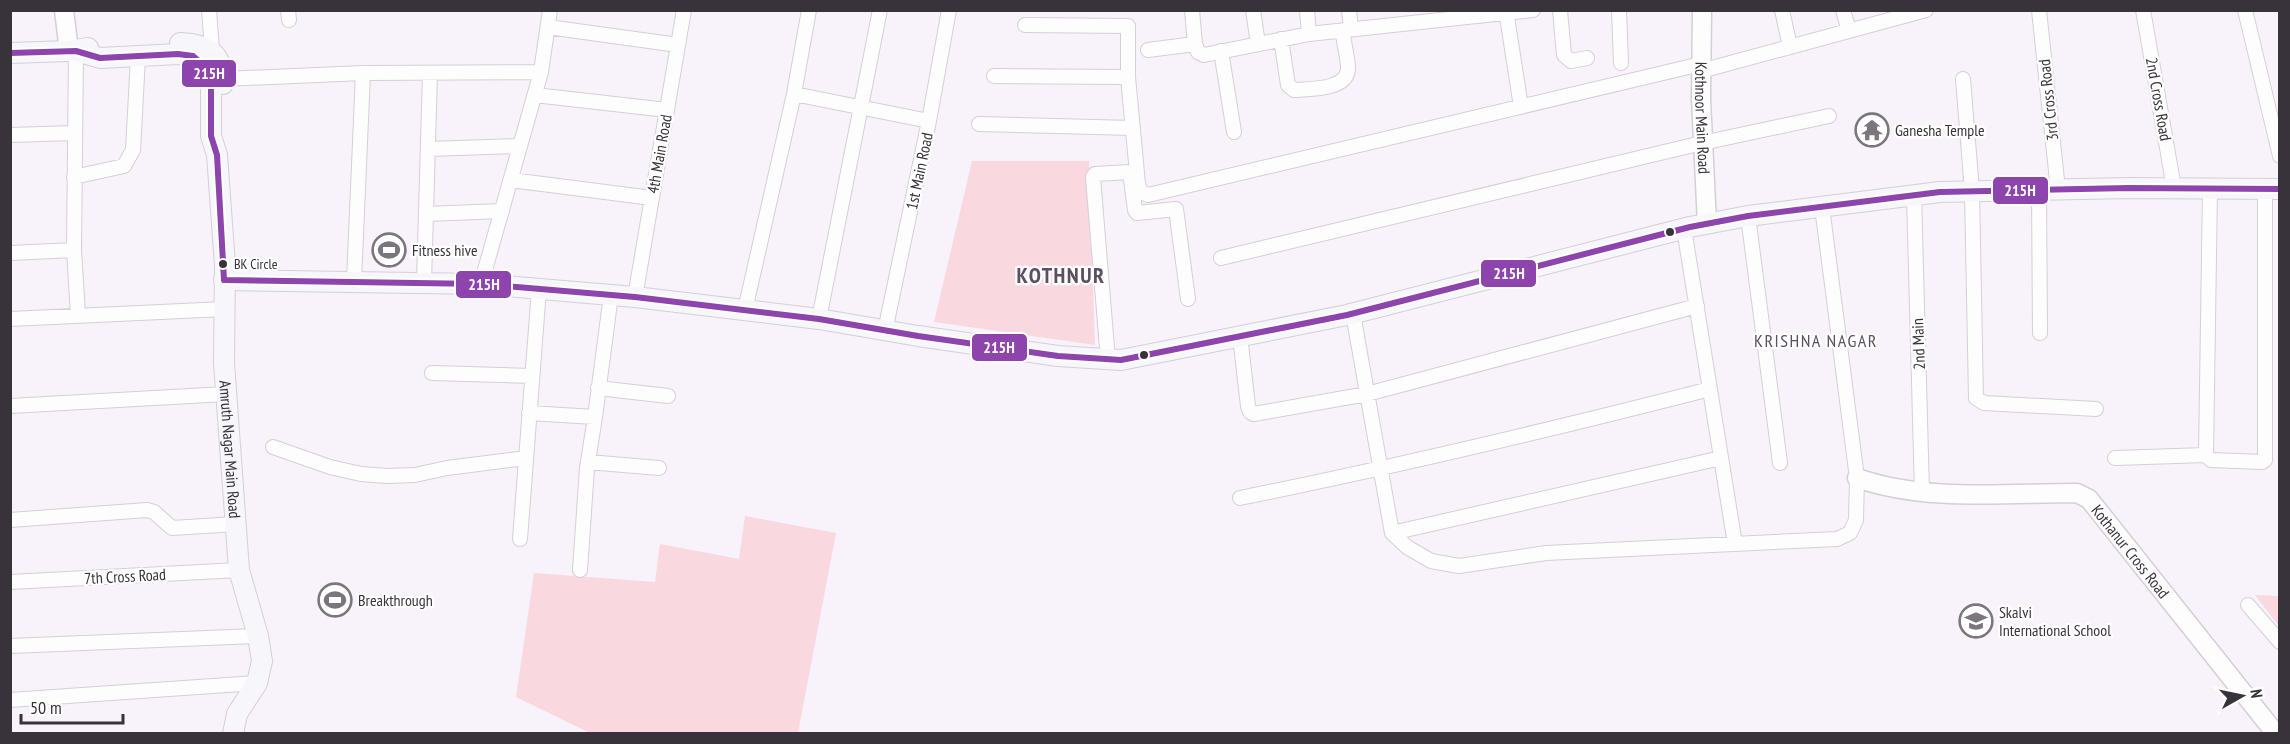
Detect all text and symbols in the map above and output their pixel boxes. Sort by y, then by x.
street label: 2nd Cross Road [2142,56,2176,142]
street label: 3rd Cross Road [2034,58,2062,142]
line badge: 215H [181,59,237,88]
street label: Kothnoor Main Road [1691,62,1715,175]
text: 215H [193,63,225,83]
temple icon: Ganesha Temple [1854,112,1890,148]
street label: 4th Main Road [642,113,676,195]
place label: Ganesha Temple [1895,120,1985,140]
street label: 1st Main Road [901,131,937,211]
line badge: 215H [1992,176,2049,205]
text: 215H [2004,180,2036,200]
unlabelled marker [1664,226,1676,238]
sports icon: Fitness hive [371,232,407,268]
place label: Fitness hive [412,240,478,260]
place label: BK Circle [234,255,278,273]
marker: BK Circle [217,258,229,270]
line badge: 215H [1480,259,1537,288]
district label: KOTHNUR [1016,261,1106,289]
text: 215H [1493,263,1525,283]
line badge: 215H [455,270,512,299]
text: 215H [468,274,500,294]
street label: 2nd Main [1907,318,1929,370]
district label: KRISHNA NAGAR [1754,329,1878,352]
line badge: 215H [971,333,1028,362]
text: 215H [983,337,1015,357]
unlabelled marker [1138,349,1150,361]
street label: Amruth Nagar Main Road [215,380,245,519]
street label: Kothanur Cross Road [2087,501,2174,602]
street label: 7th Cross Road [84,564,166,588]
sports icon: Breakthrough [317,582,353,618]
place label: Breakthrough [358,590,433,610]
place label: Skalvi International School [1999,602,2111,640]
school or university icon: Skalvi International School [1958,603,1994,639]
north arrow [2212,666,2272,726]
scale bar [21,687,123,725]
text: N [2246,688,2267,699]
text: 50 m [30,696,62,719]

